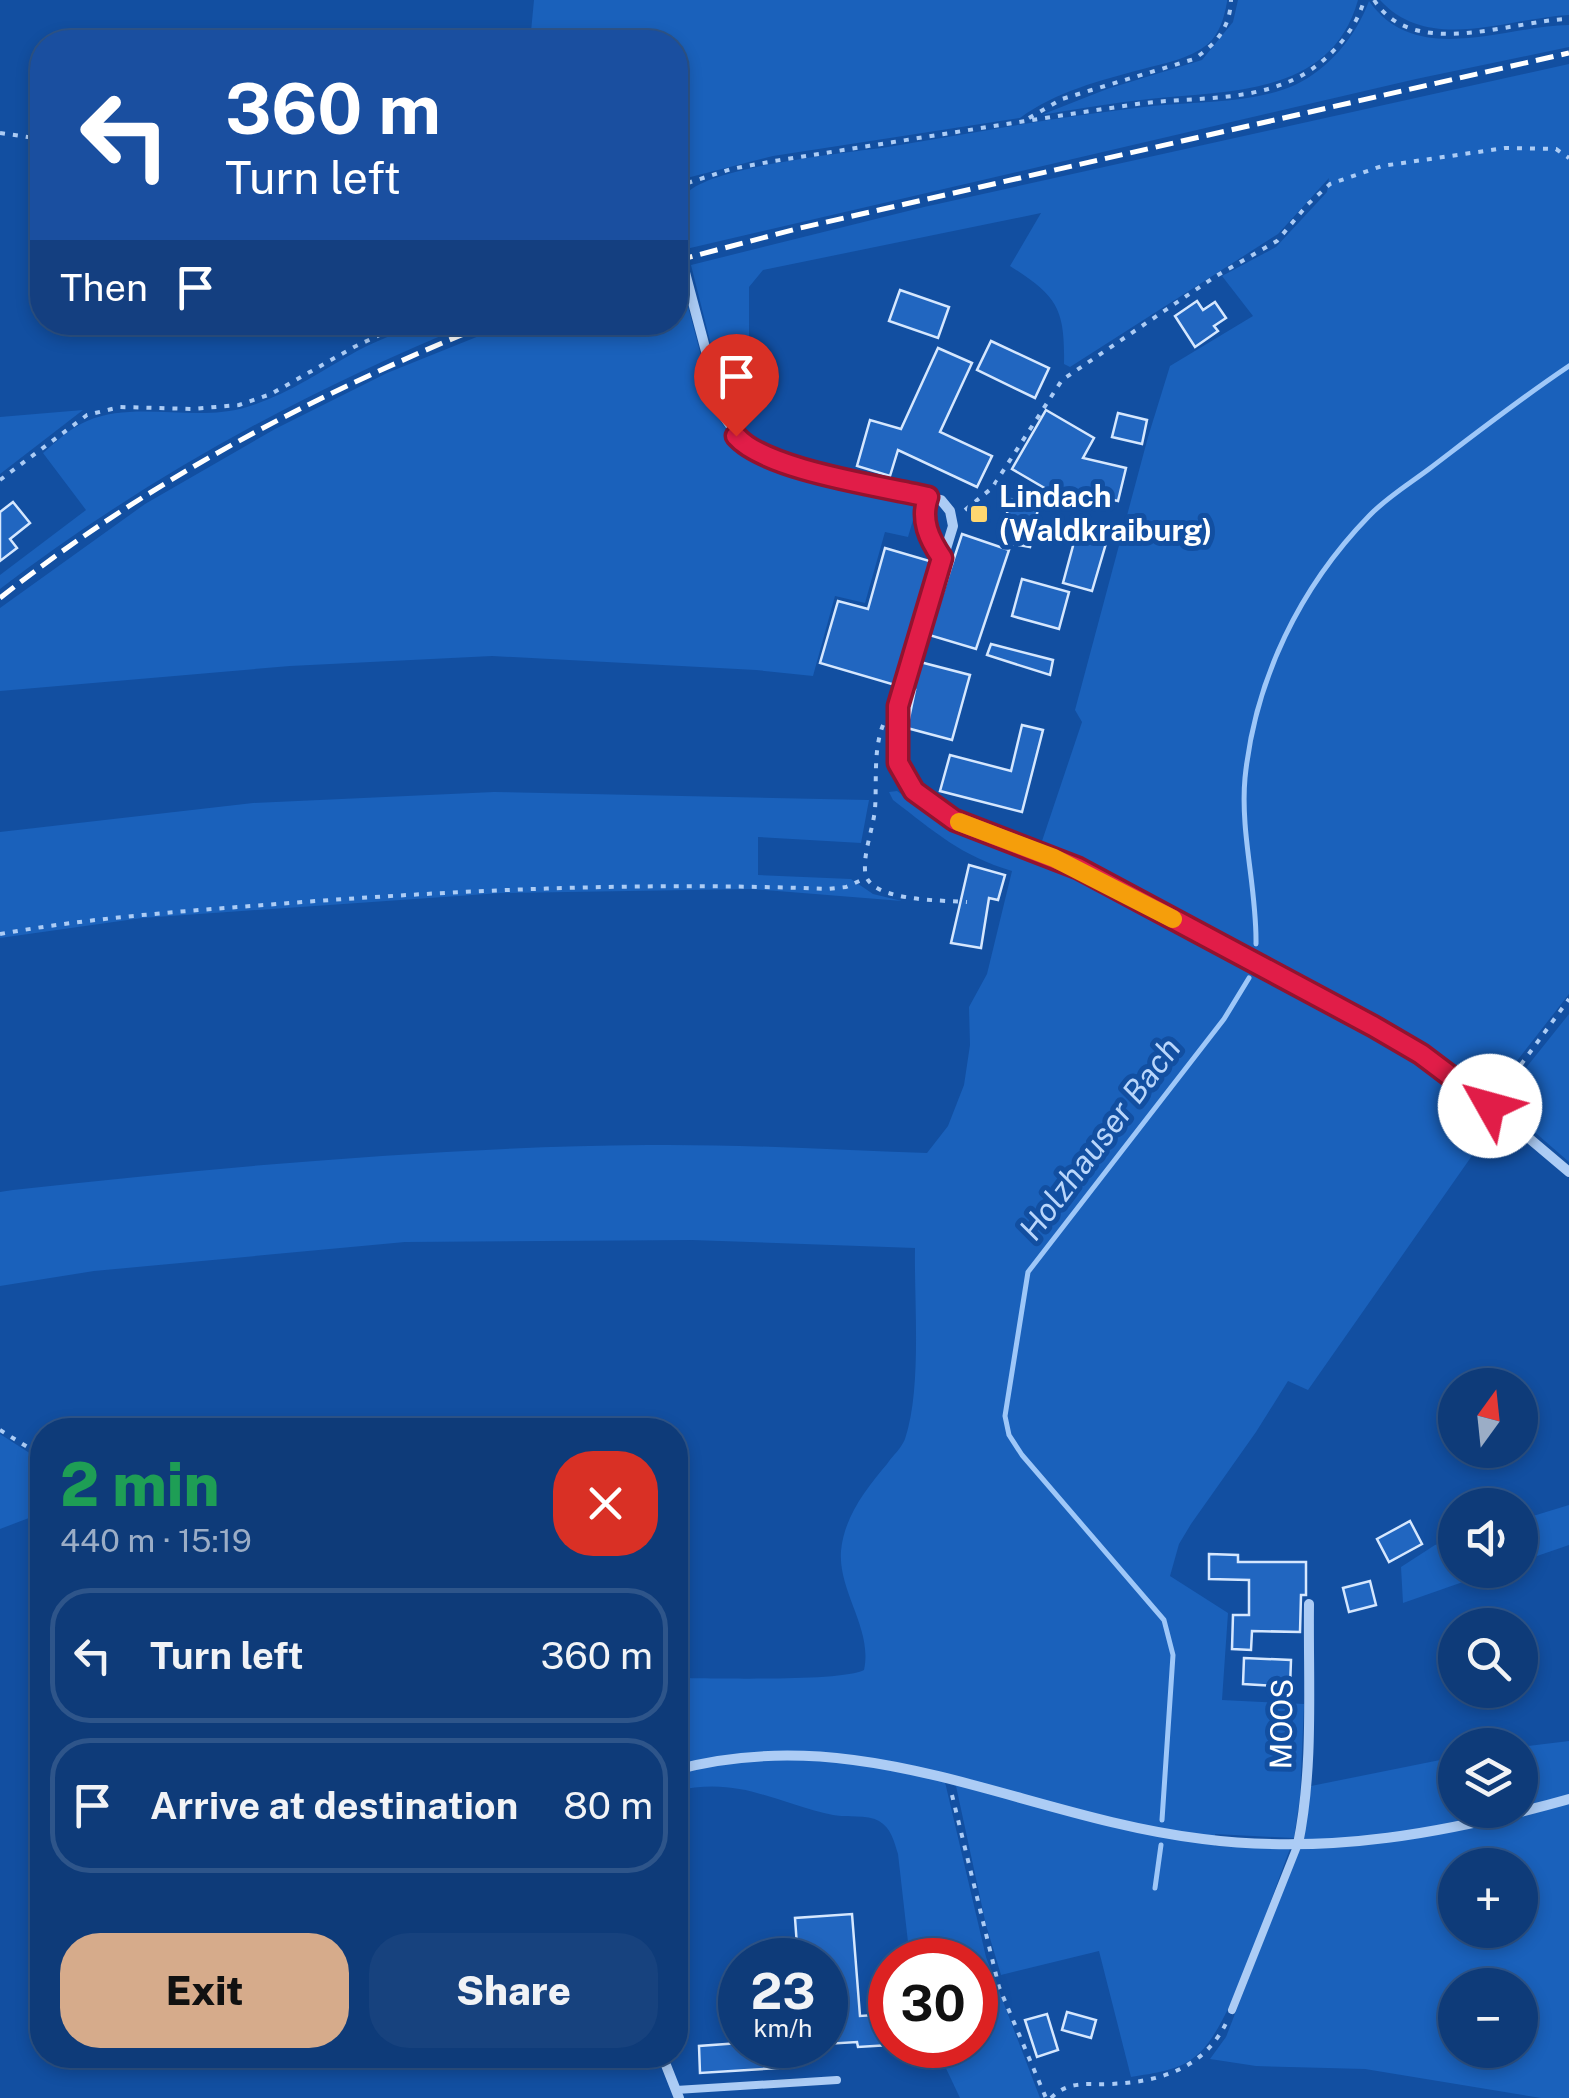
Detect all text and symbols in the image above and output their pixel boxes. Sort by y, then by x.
text: 360 m [225,67,441,150]
icon: left [60,70,190,200]
text: Turn left [225,151,401,204]
icon: arrive [168,260,223,315]
text: Then [60,265,148,310]
pin [694,334,779,437]
icon: arrive [709,349,764,404]
place label: Lindach (Waldkraiburg) [999,478,1212,548]
marker: Lindach (Waldkraiburg) [968,503,990,525]
water label: Holzhauser Bach [1012,1030,1188,1247]
position arrow [1438,1054,1542,1158]
north arrow [1438,1368,1538,1468]
map controls [1438,1368,1538,2068]
text: 2 min [60,1449,219,1520]
button: close [553,1451,658,1556]
button: sound [1438,1488,1538,1588]
text: 440 m · 15:19 [60,1522,252,1559]
button: search [1438,1608,1538,1708]
icon: left [65,1628,120,1683]
text: Turn left [150,1633,304,1678]
text: 360 m [541,1633,653,1678]
street label: MOOS [1262,1678,1300,1770]
button: layers [1438,1728,1538,1828]
icon: arrive [65,1778,120,1833]
text: Arrive at destination [150,1783,518,1828]
text: 80 m [563,1783,653,1828]
button: + [1438,1848,1538,1948]
button: Exit [60,1933,349,2048]
button: Share [369,1933,658,2048]
speed limit sign: 30 [868,1938,998,2068]
text: 23 [750,1961,816,2020]
button: − [1438,1968,1538,2068]
text: km/h [754,2013,812,2043]

